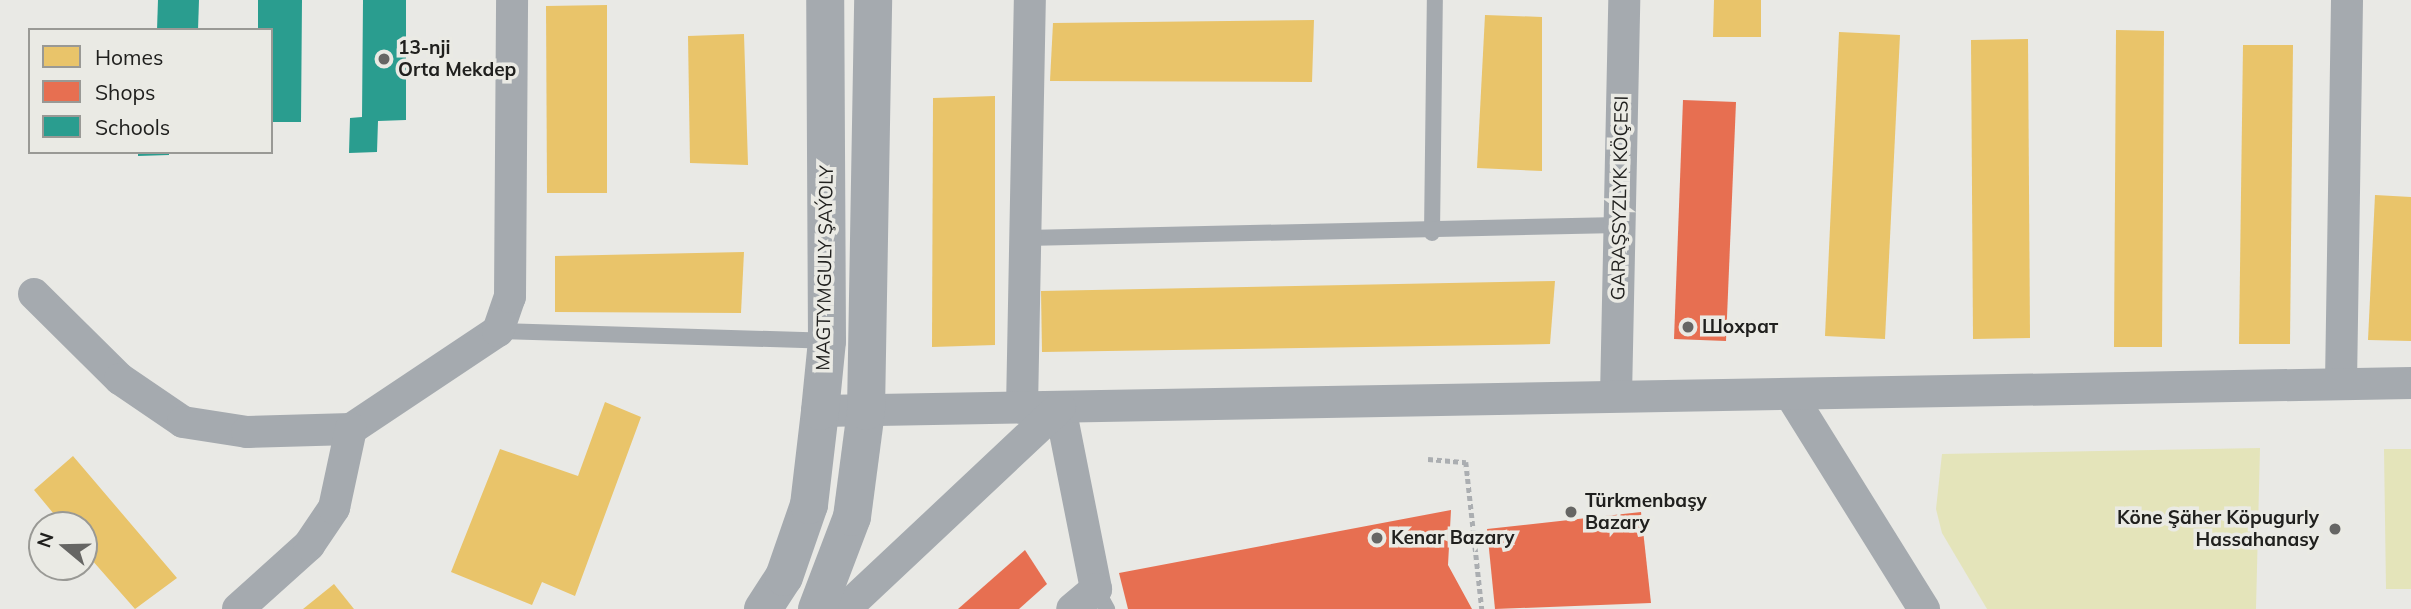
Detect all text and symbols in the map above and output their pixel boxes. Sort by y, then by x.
legend [28,28,273,154]
place label: 13-nji Orta Mekdep [398,37,516,81]
text: Homes [95,44,163,70]
marker: 13-nji Orta Mekdep [376,51,392,67]
text: Shops [95,79,155,105]
street label: GARAŞSYZLYK KÖÇESI [1607,95,1633,301]
text: Schools [95,114,170,140]
street label: MAGTYMGULY ŞAÝOLY [812,165,838,371]
place label: Шохрат [1702,316,1778,338]
marker: Шохрат [1680,319,1696,335]
place label: Türkmenbaşy Bazary [1585,490,1707,534]
marker: Türkmenbaşy Bazary [1563,504,1579,520]
place label: Köne Şäher Köpugurly Hassahanasy [2117,507,2319,551]
north arrow [28,511,98,581]
marker: Köne Şäher Köpugurly Hassahanasy [2325,519,2345,539]
place label: Kenar Bazary [1391,527,1515,549]
text: N [31,529,59,551]
marker: Kenar Bazary [1369,530,1385,546]

